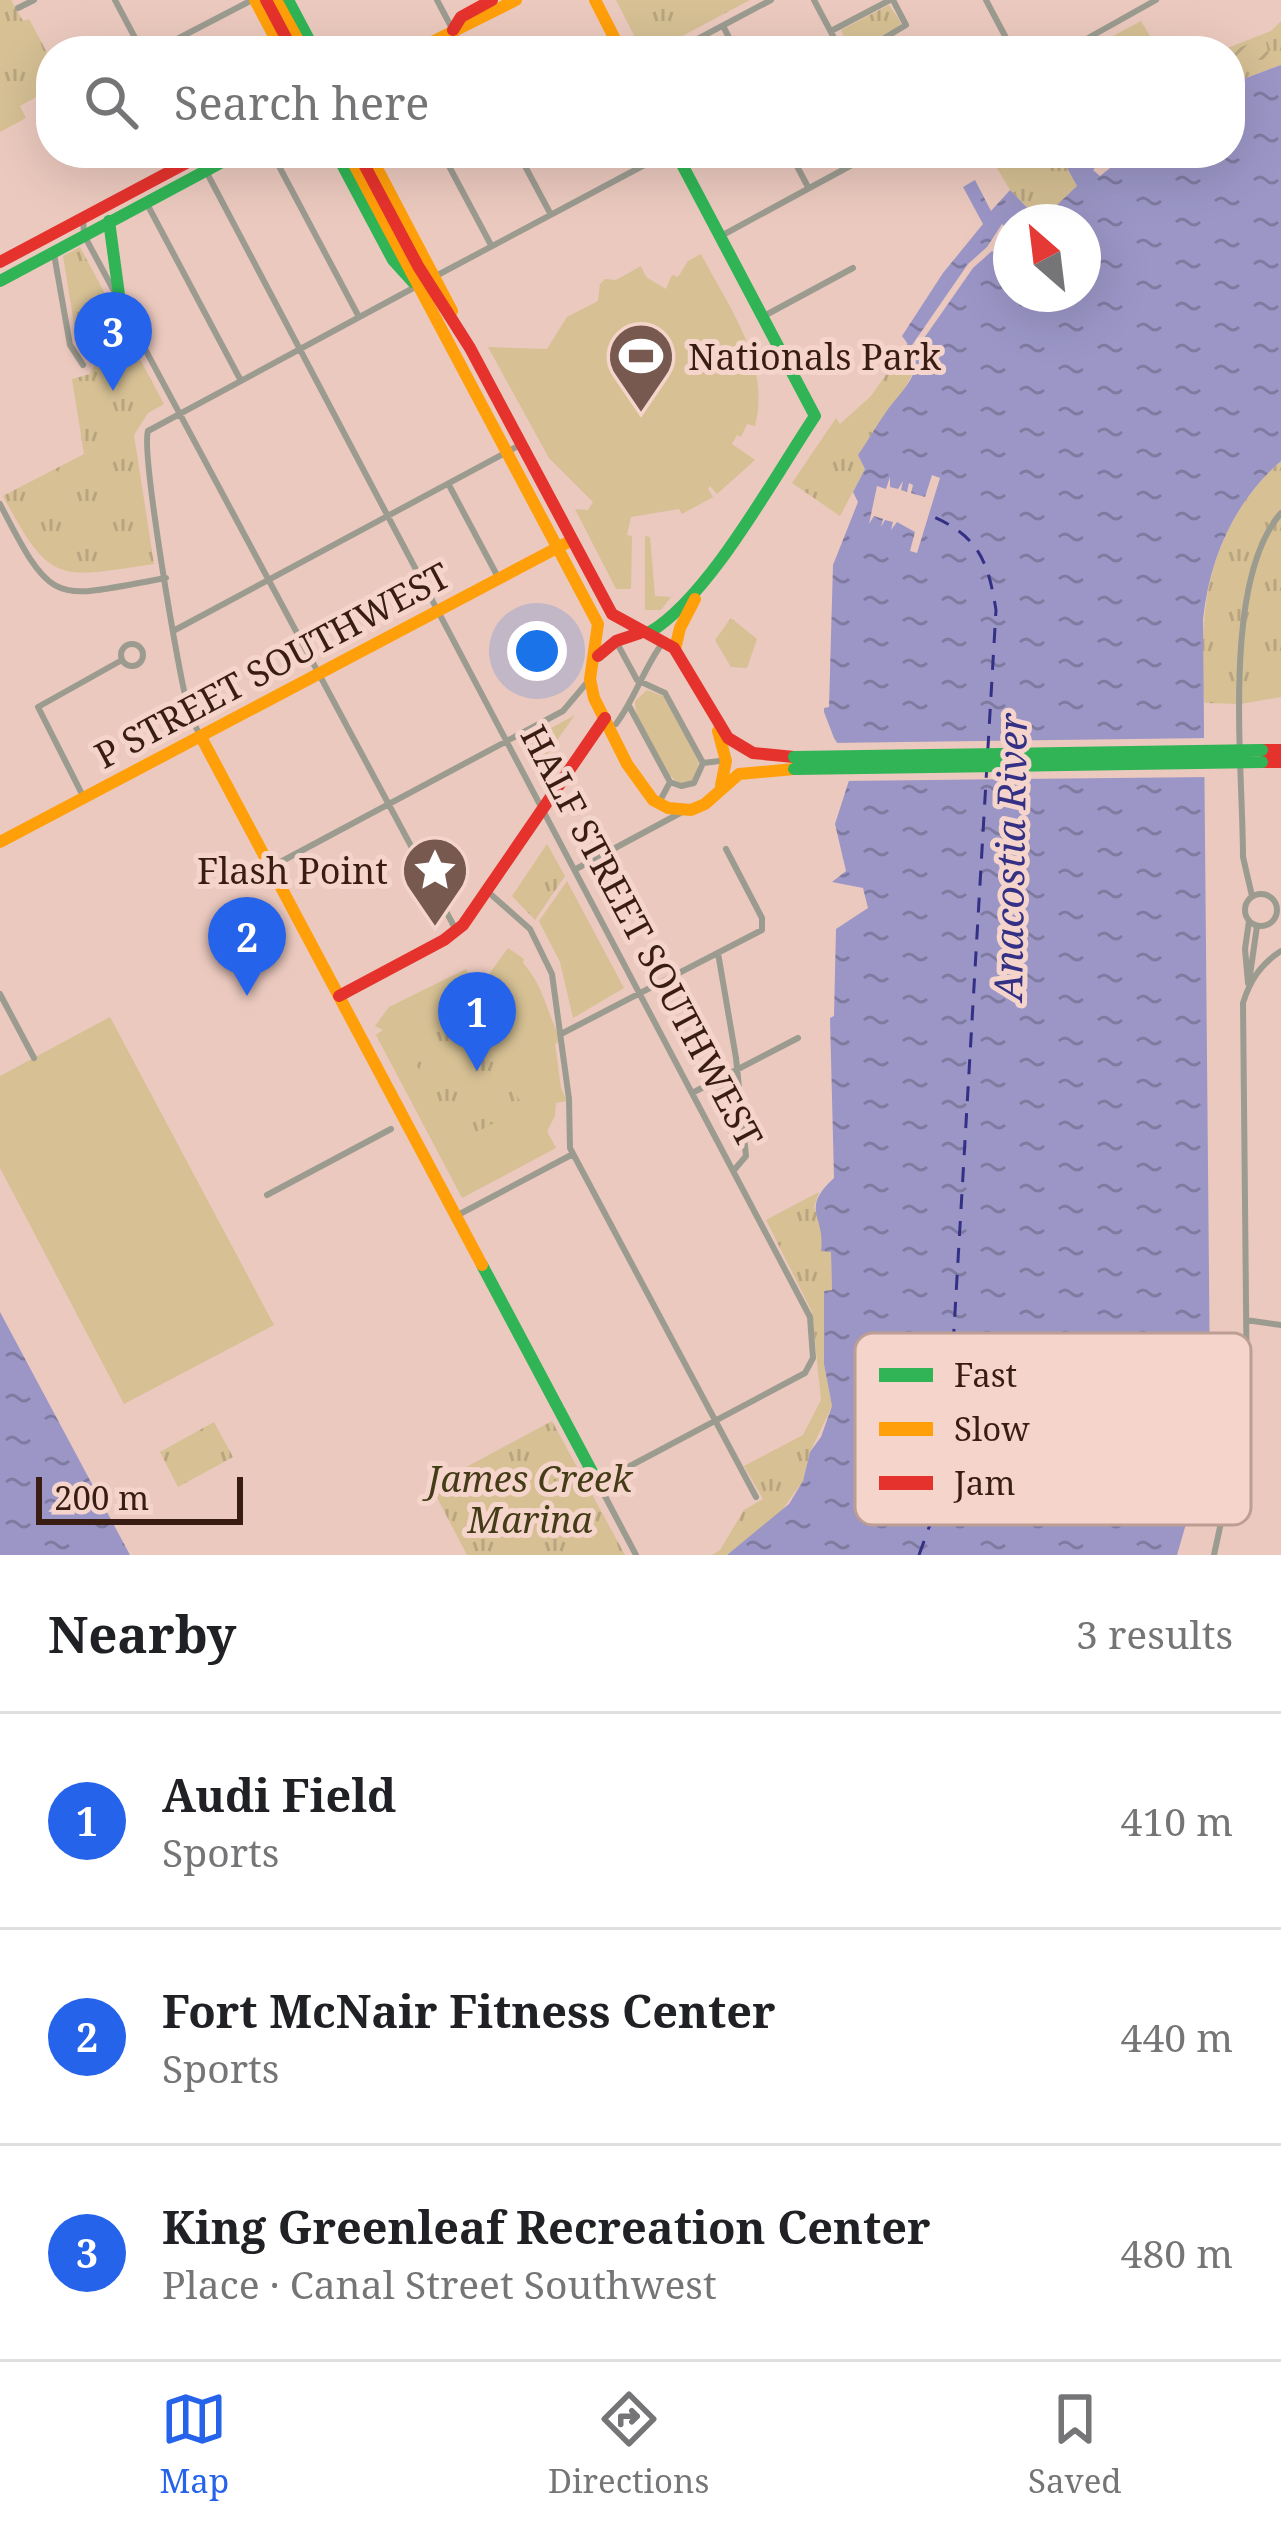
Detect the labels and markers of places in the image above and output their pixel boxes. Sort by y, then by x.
pin: 3 [74,292,152,391]
sports icon: Nationals Park [606,321,676,415]
place label: Nationals Park [688,332,942,381]
place icon: Flash Point [400,835,470,929]
place label: Flash Point [197,846,388,895]
pin: 2 [208,897,286,996]
pin: 1 [438,972,516,1071]

